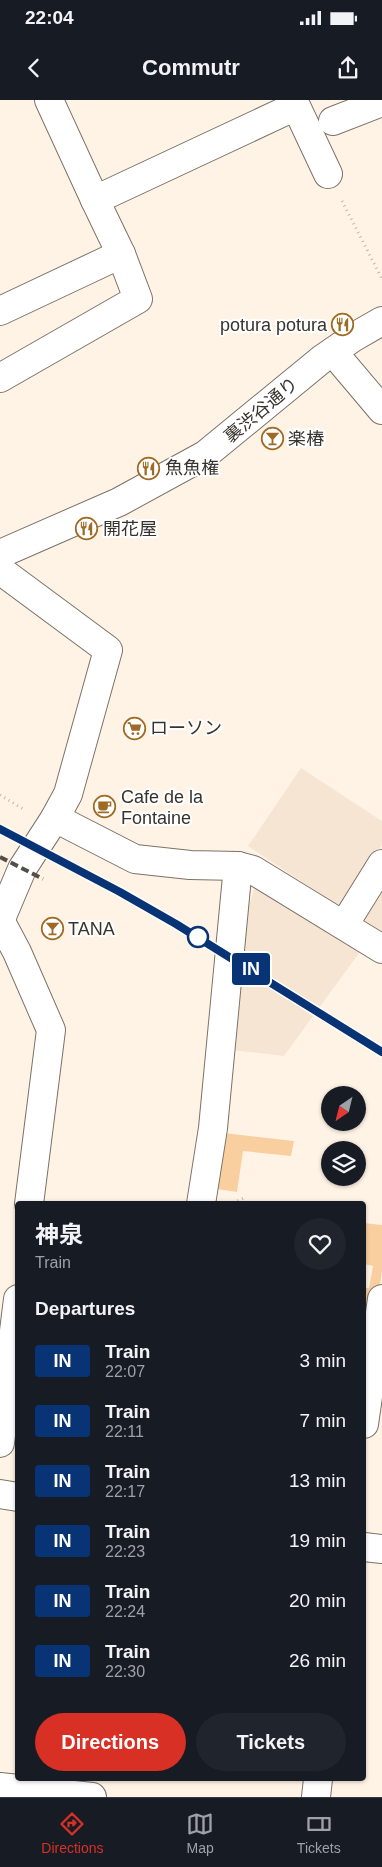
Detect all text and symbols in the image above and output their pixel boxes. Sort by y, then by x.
text: 22:04 [25,7,74,28]
icon: back [20,54,48,82]
icon: share [334,54,362,82]
text: Commutr [142,55,240,80]
restaurant icon: potura potura [331,313,355,337]
place label: potura potura [220,315,328,335]
street label: 裏渋谷通り [220,373,302,447]
bar icon: 楽椿 [260,427,284,451]
place label: 楽椿 [288,429,324,449]
restaurant icon: 魚魚権 [137,456,161,480]
place label: 魚魚権 [165,458,219,478]
restaurant icon: 開花屋 [75,517,99,541]
place label: 開花屋 [103,519,157,539]
supermarket icon: ローソン [122,716,146,740]
place label: ローソン [150,718,222,738]
place label: Cafe de la Fontaine [121,787,204,828]
cafe icon: Cafe de la Fontaine [93,795,117,819]
bar icon: TANA [40,917,64,941]
place label: TANA [68,919,115,939]
unlabelled marker [187,926,209,948]
line badge: IN [228,953,274,985]
text: IN [242,959,260,979]
north arrow [321,1086,366,1131]
map controls [321,1086,366,1186]
button: layers [321,1141,366,1186]
button: heart [294,1218,346,1270]
text: 神泉 [35,1221,83,1248]
text: Train [35,1254,71,1271]
text: Departures [35,1298,135,1319]
text: Train [105,1341,150,1362]
text: 3 min [300,1350,346,1371]
text: IN [54,1351,72,1371]
text: 22:07 [105,1363,145,1380]
text: Train [105,1401,150,1422]
text: 7 min [300,1410,346,1431]
text: IN [54,1411,72,1431]
text: 22:11 [105,1423,144,1440]
text: Train [105,1461,150,1482]
text: 13 min [289,1470,346,1491]
text: IN [54,1471,72,1491]
text: 22:17 [105,1483,145,1500]
text: Train [105,1521,150,1542]
text: 19 min [289,1530,346,1551]
text: IN [54,1531,72,1551]
text: 22:23 [105,1543,145,1560]
text: Train [105,1581,150,1602]
text: 20 min [289,1590,346,1611]
text: IN [54,1591,72,1611]
text: 22:24 [105,1603,145,1620]
text: Train [105,1641,150,1662]
text: 26 min [289,1650,346,1671]
text: IN [54,1651,72,1671]
text: 22:30 [105,1663,145,1680]
button: Directions [35,1713,186,1771]
button: Tickets [196,1713,346,1771]
tab: Directions [41,1810,104,1856]
tab: Map [186,1810,214,1856]
tab: Tickets [297,1810,341,1856]

